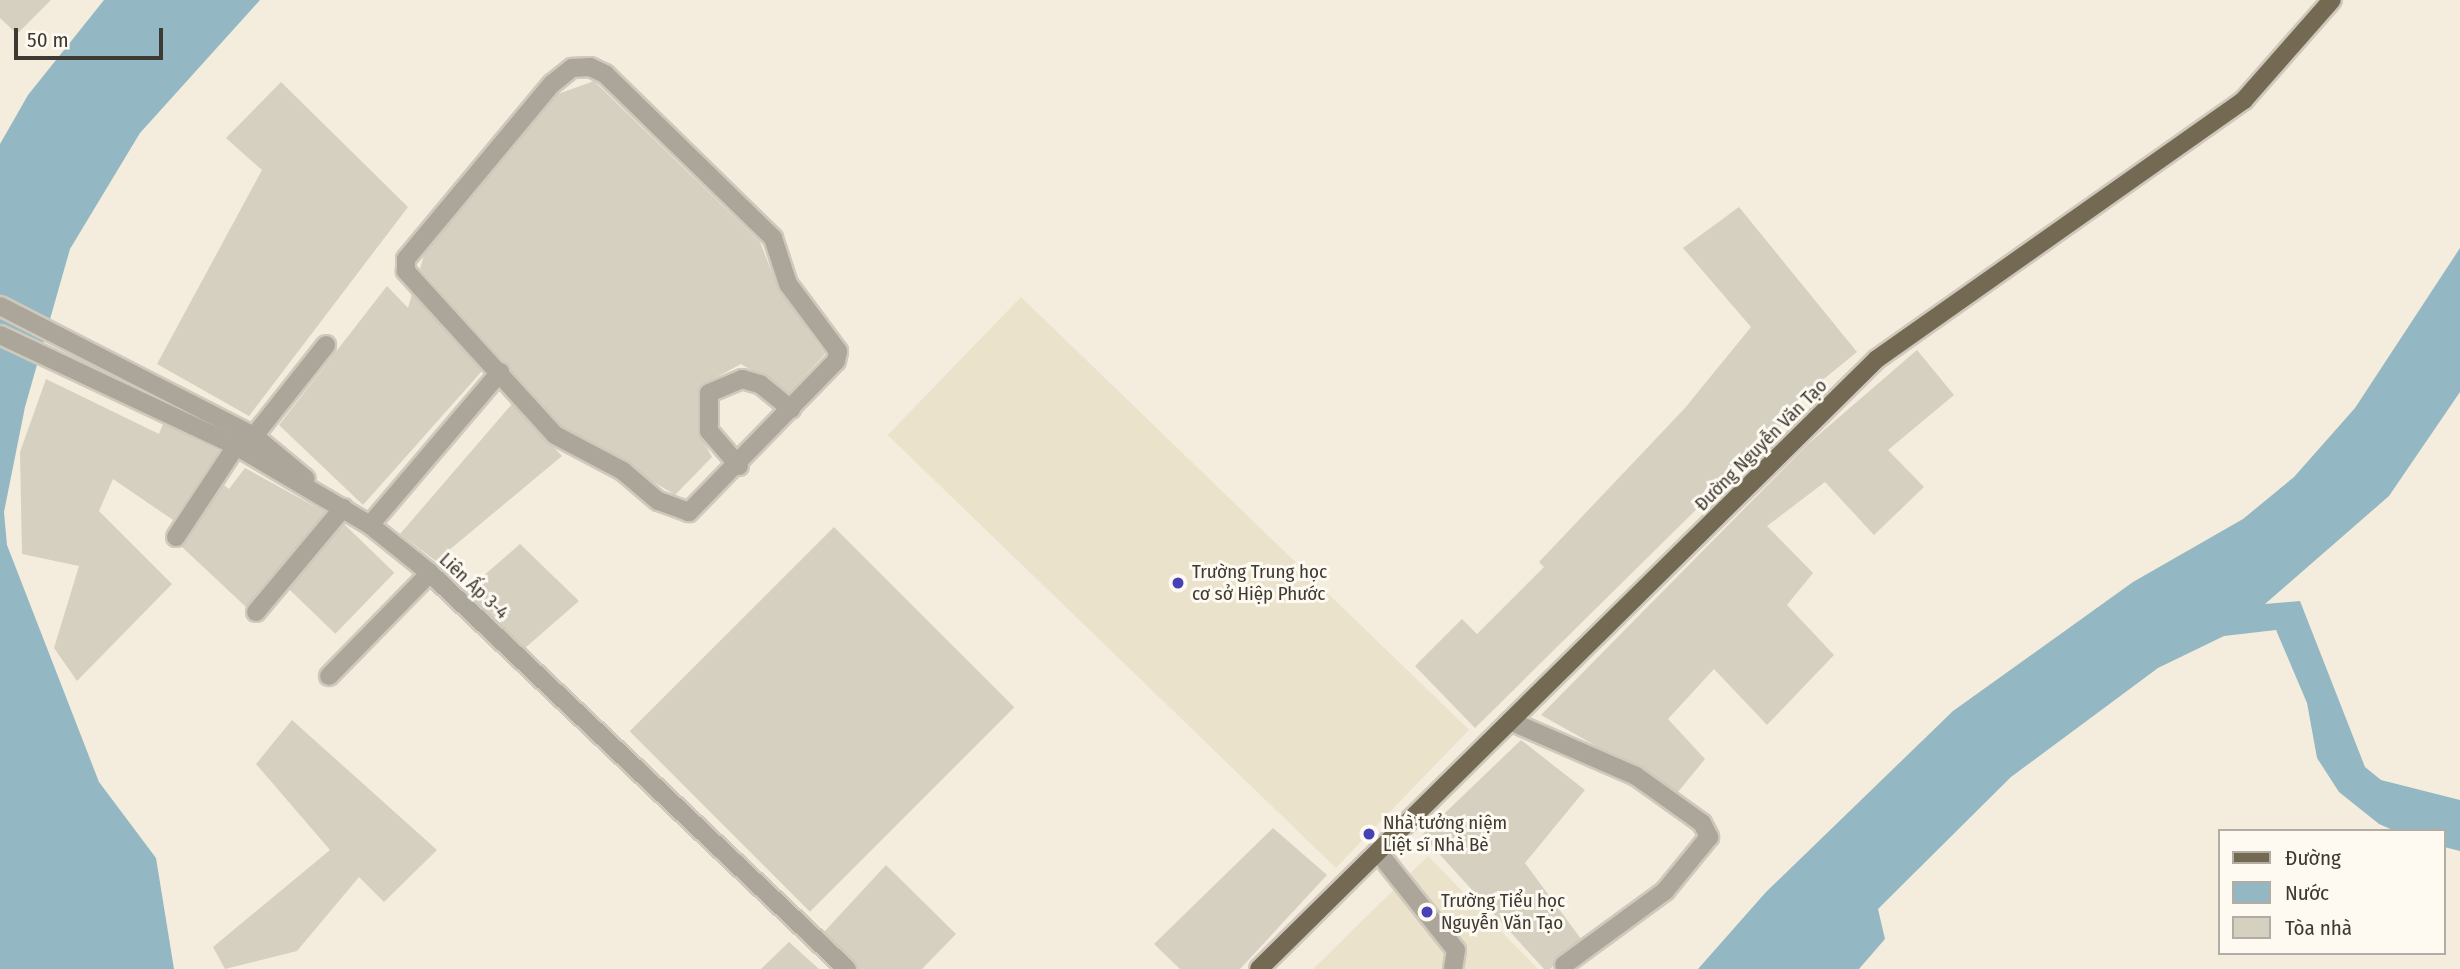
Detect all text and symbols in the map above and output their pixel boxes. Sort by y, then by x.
scale bar [18,14,166,58]
text: 50 m [27,27,69,53]
street label: Đường Nguyễn Văn Tạo [1690,374,1832,516]
street label: Liên Ấp 3-4 [435,548,513,624]
place label: Trường Trung học cơ sở Hiệp Phước [1192,561,1327,605]
marker: Trường Trung học cơ sở Hiệp Phước [1170,575,1186,591]
place label: Nhà tưởng niệm Liệt sĩ Nhà Bè [1383,812,1507,856]
marker: Nhà tưởng niệm Liệt sĩ Nhà Bè [1361,826,1377,842]
legend [2218,829,2446,955]
text: Đường [2285,845,2341,871]
text: Nước [2285,880,2329,906]
place label: Trường Tiểu học Nguyễn Văn Tạo [1441,890,1565,934]
marker: Trường Tiểu học Nguyễn Văn Tạo [1419,904,1435,920]
text: Tòa nhà [2285,915,2352,941]

